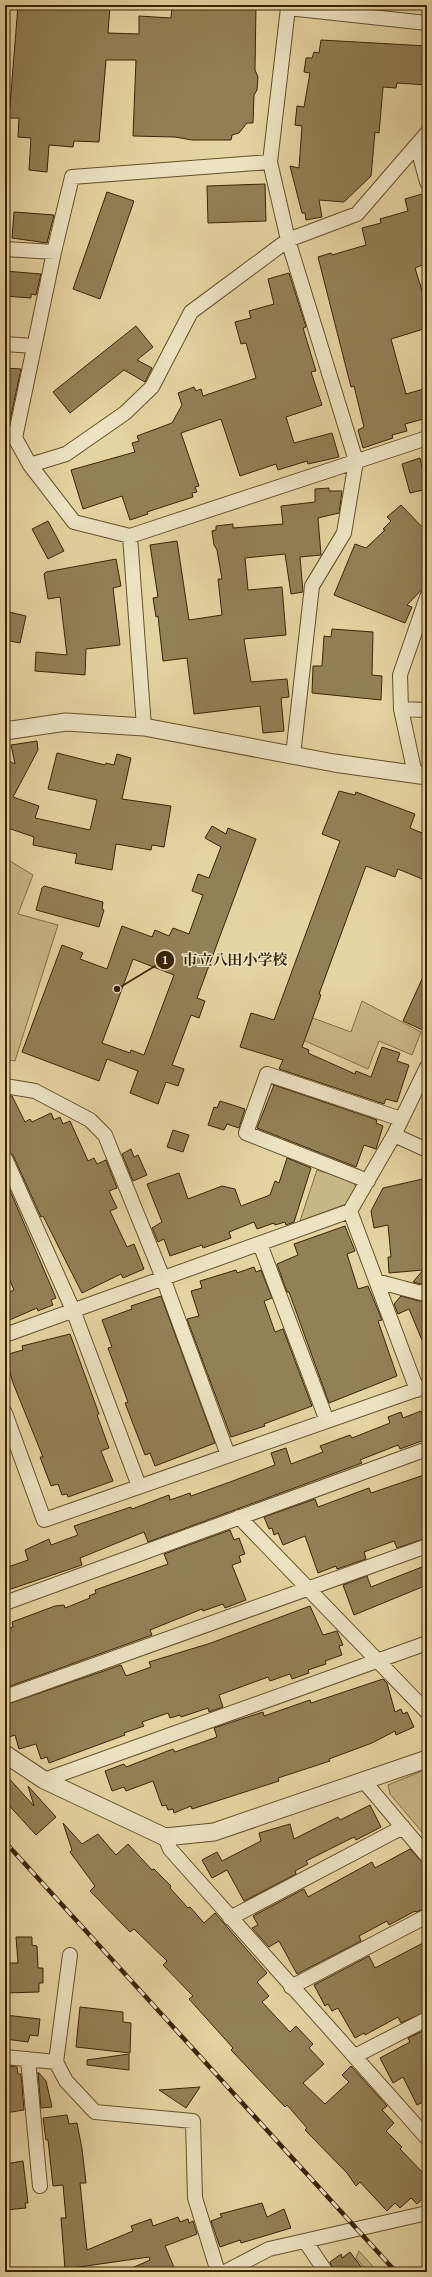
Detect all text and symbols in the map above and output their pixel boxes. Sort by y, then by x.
callout: 市立八田小学校 [155,947,296,974]
text: 市立八田小学校 [182,949,288,970]
text: 1 [162,951,168,968]

